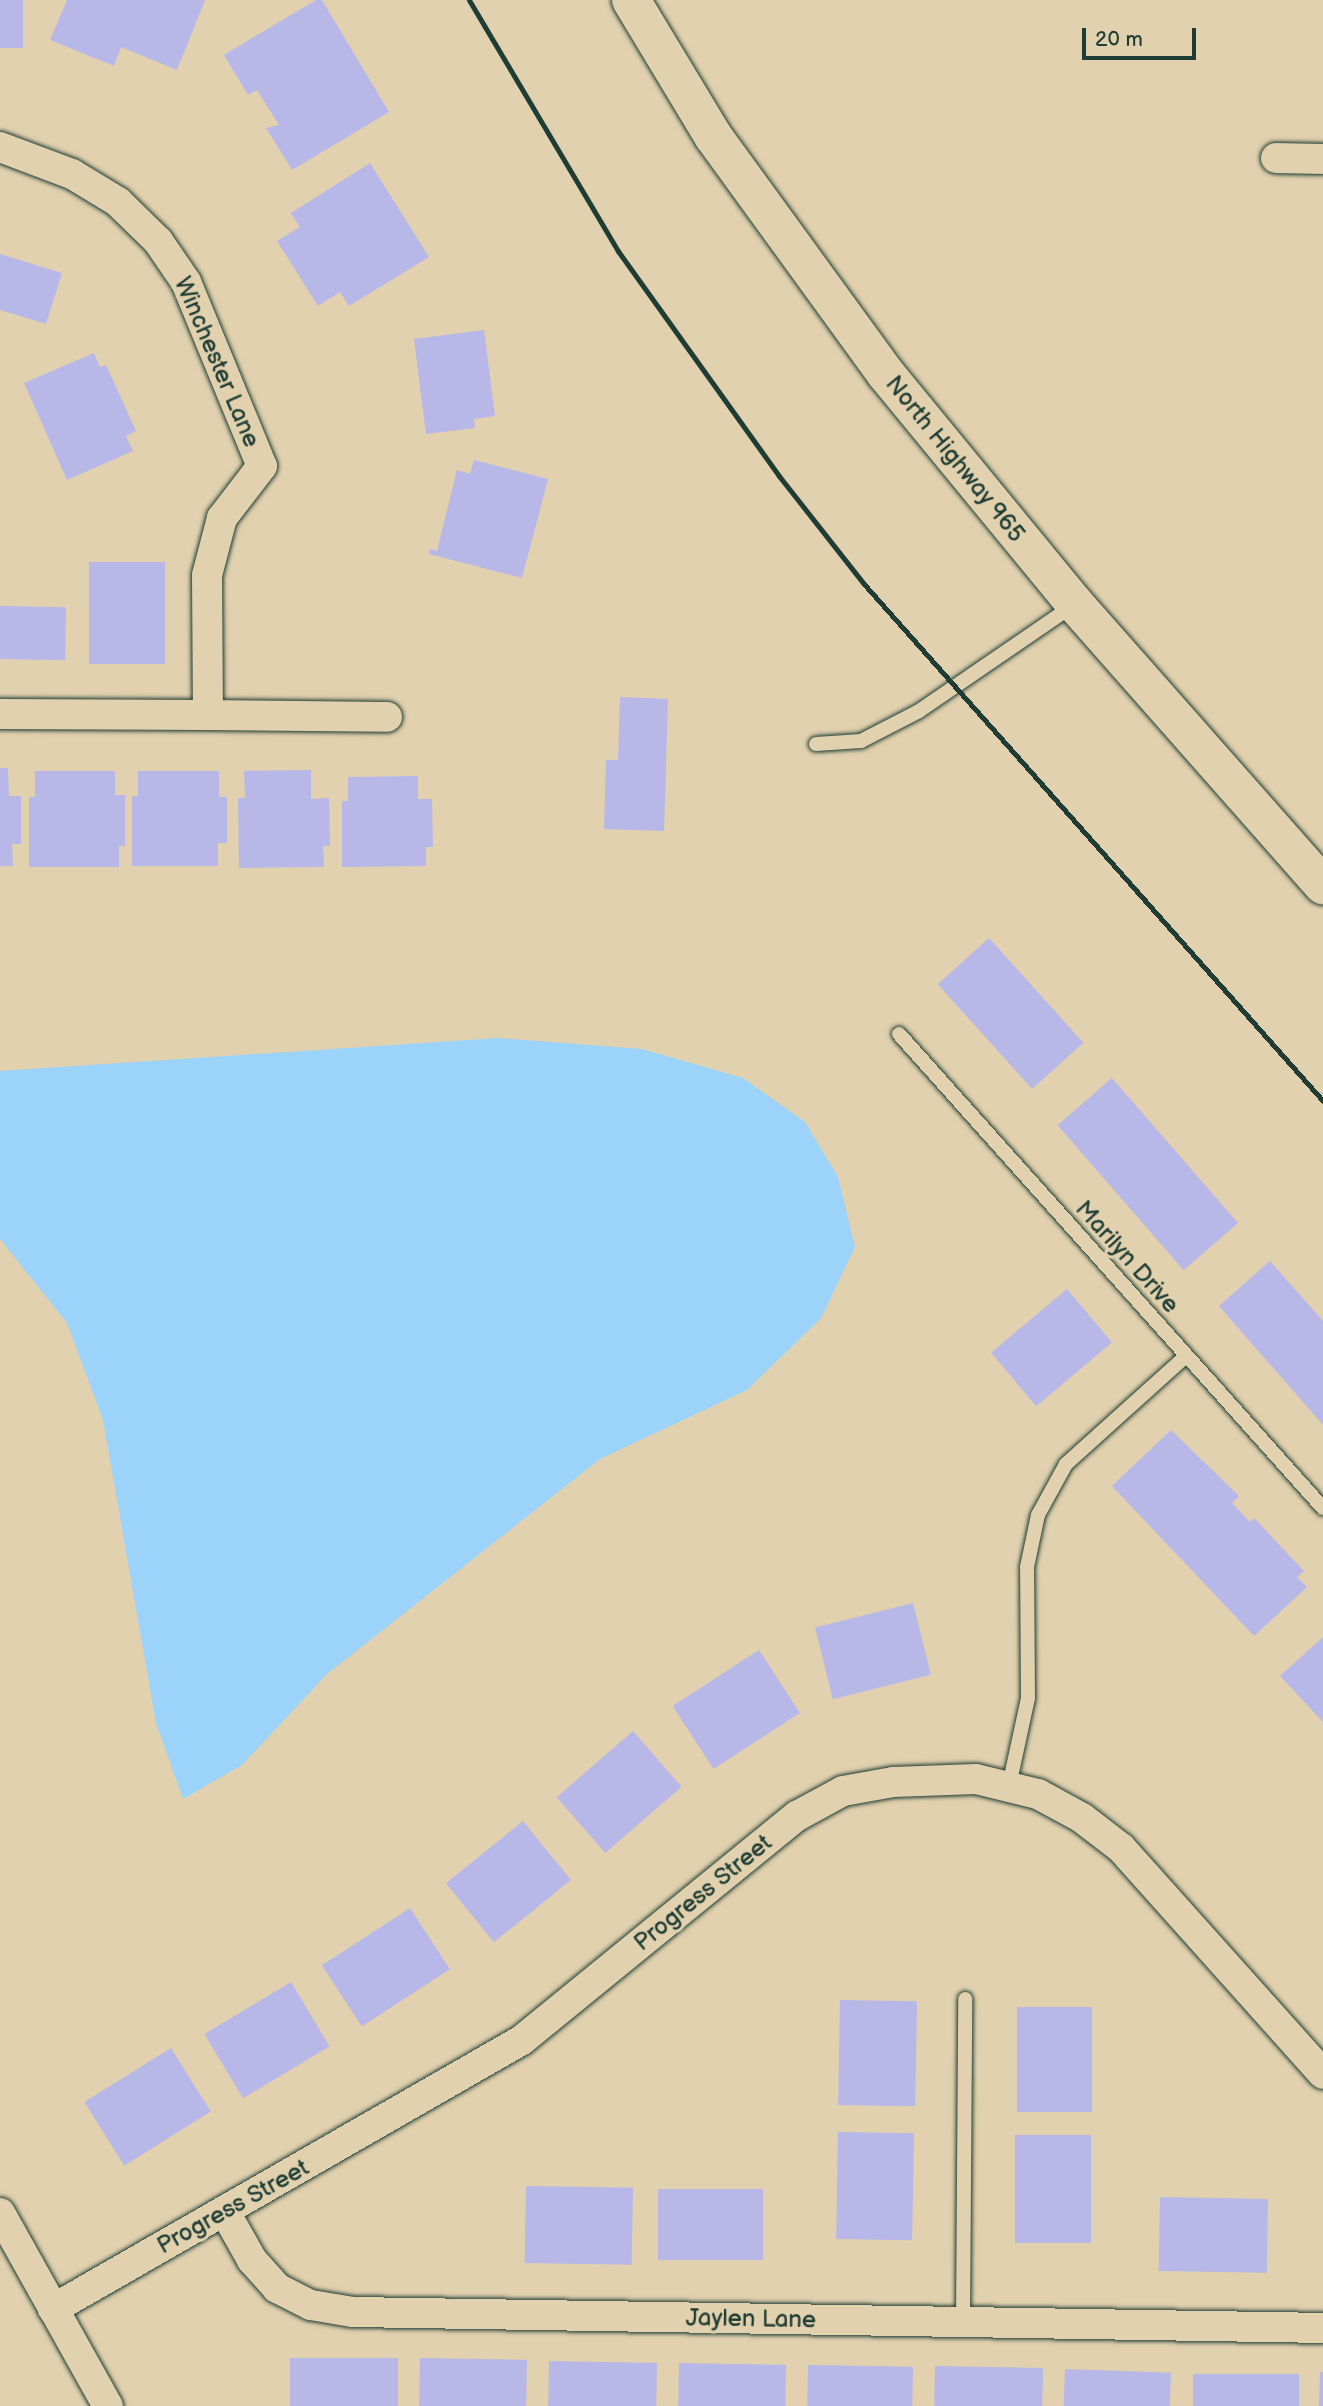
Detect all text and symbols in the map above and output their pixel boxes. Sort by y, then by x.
scale bar [1085,14,1199,58]
text: 20 m [1095,27,1143,52]
street label: Winchester Lane [168,272,266,452]
street label: North Highway 965 [879,370,1031,548]
street label: Marilyn Drive [1069,1195,1185,1319]
street label: Progress Street [628,1829,778,1957]
street label: Progress Street [152,2153,314,2261]
street label: Jaylen Lane [686,2303,816,2335]

